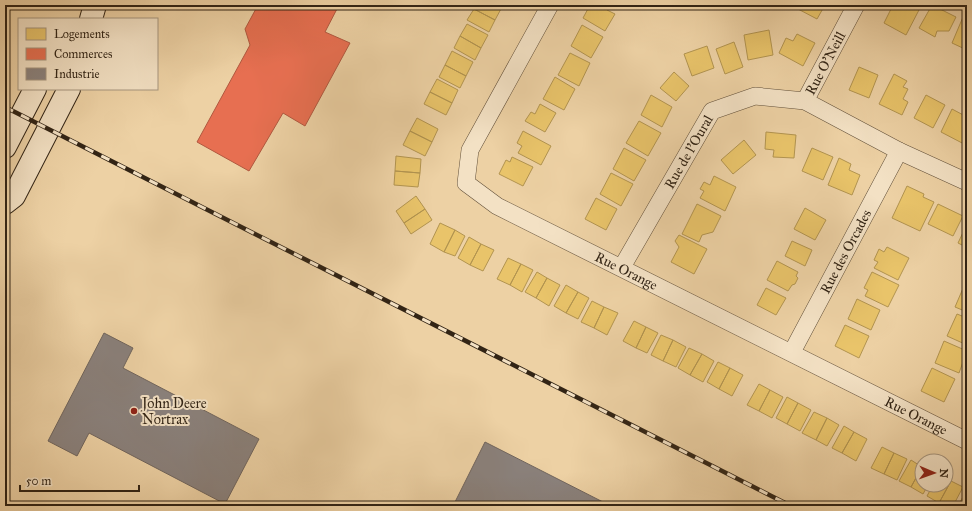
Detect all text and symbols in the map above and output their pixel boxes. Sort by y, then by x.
legend [18,18,158,90]
text: Logements [54,27,110,42]
street label: Rue O'Neill [801,28,849,98]
text: Commerces [54,47,112,61]
text: Industrie [54,67,99,81]
street label: Rue de l'Oural [661,112,717,192]
street label: Rue des Orcades [816,206,875,296]
street label: Rue Orange [592,248,661,293]
street label: Rue Orange [882,393,950,438]
place label: John Deere Nortrax [140,395,207,428]
marker: John Deere Nortrax [129,406,139,416]
north arrow [914,453,954,493]
scale bar [20,467,139,493]
text: N [937,468,950,479]
text: 50 m [26,474,51,488]

